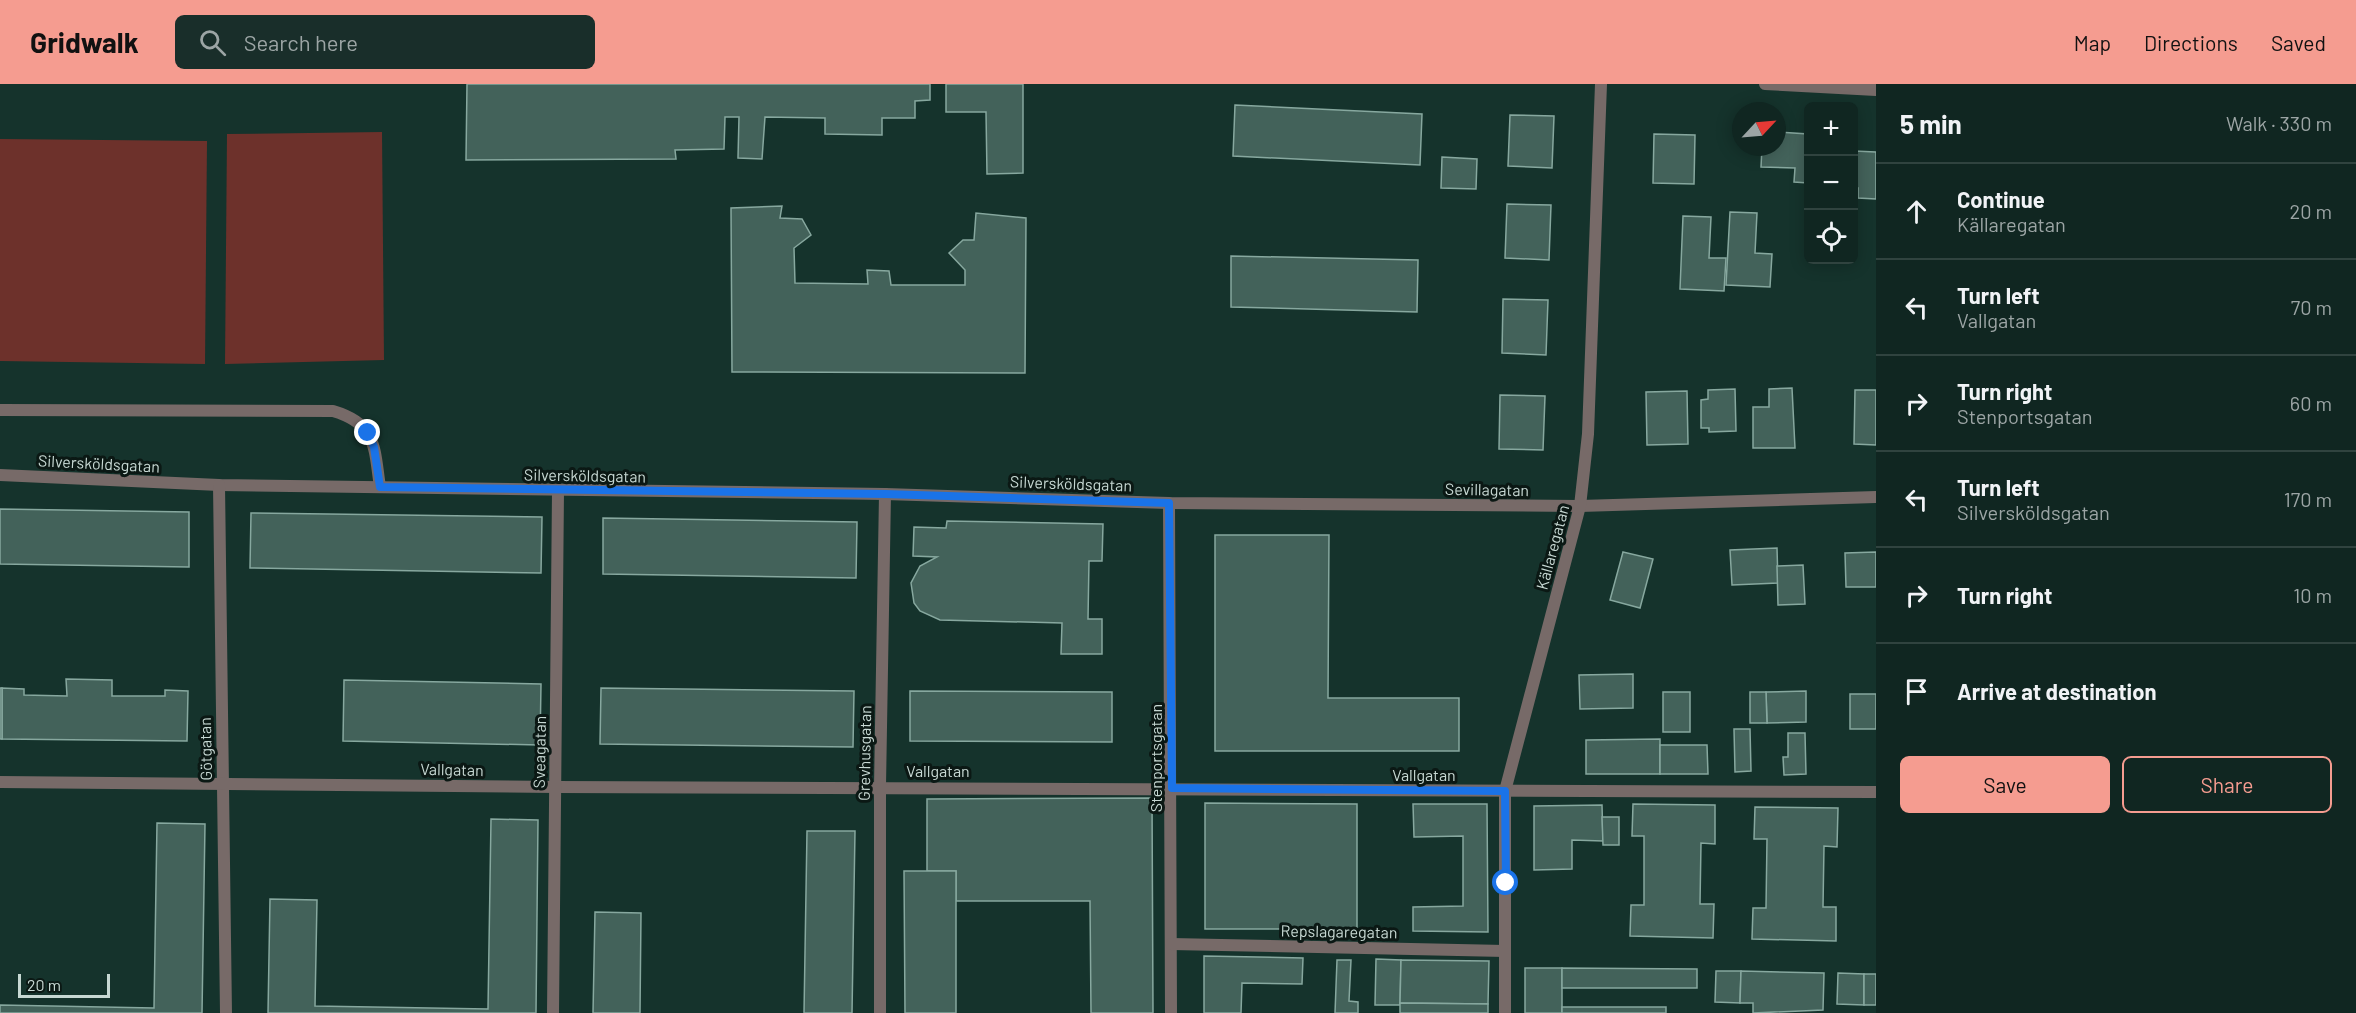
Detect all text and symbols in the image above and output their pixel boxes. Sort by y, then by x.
search box [175,15,595,69]
text: Gridwalk [30,25,139,59]
icon: search [196,26,229,59]
text: Search here [244,29,358,55]
text: Map [2074,30,2111,55]
text: Directions [2144,30,2238,55]
text: Saved [2271,30,2326,55]
north arrow [1732,102,1786,156]
map controls [1804,102,1858,264]
button: + [1804,102,1858,156]
text: 5 min [1900,108,1962,139]
text: Walk · 330 m [2226,111,2332,135]
button: − [1804,156,1858,210]
text: Continue [1957,186,2045,212]
icon: ahead [1900,195,1933,228]
text: 20 m [2289,199,2332,223]
button: locate [1804,210,1858,264]
text: Källaregatan [1957,212,2066,236]
text: Turn left [1957,282,2040,308]
icon: left [1900,291,1933,324]
text: 70 m [2291,295,2332,319]
text: Vallgatan [1957,308,2036,332]
text: Turn right [1957,378,2052,404]
icon: right [1900,387,1933,420]
text: 60 m [2290,391,2332,415]
text: Stenportsgatan [1957,404,2092,428]
route end [354,419,380,445]
street label: Silversköldsgatan [38,450,160,476]
street label: Silversköldsgatan [524,464,646,486]
street label: Silversköldsgatan [1010,471,1132,495]
text: Turn left [1957,474,2040,500]
street label: Sevillagatan [1445,479,1529,499]
icon: left [1900,483,1933,516]
text: 170 m [2284,487,2332,511]
text: Silversköldsgatan [1957,500,2110,524]
street label: Källaregatan [1532,503,1572,591]
icon: right [1900,579,1933,612]
text: Turn right [1957,582,2052,608]
text: 10 m [2293,583,2332,607]
icon: arrive [1900,675,1933,708]
text: Arrive at destination [1957,678,2156,704]
street label: Stenportsgatan [1146,704,1165,812]
street label: Grevhusgatan [854,705,874,801]
street label: Sveagatan [529,716,549,788]
street label: Götgatan [195,717,215,781]
button: Save [1900,756,2110,813]
button: Share [2122,756,2332,813]
street label: Vallgatan [420,759,484,779]
street label: Vallgatan [906,761,970,780]
street label: Vallgatan [1392,765,1456,784]
route start [1492,869,1518,895]
street label: Repslagaregatan [1280,920,1398,942]
scale bar [18,971,110,998]
text: 20 m [27,975,61,994]

